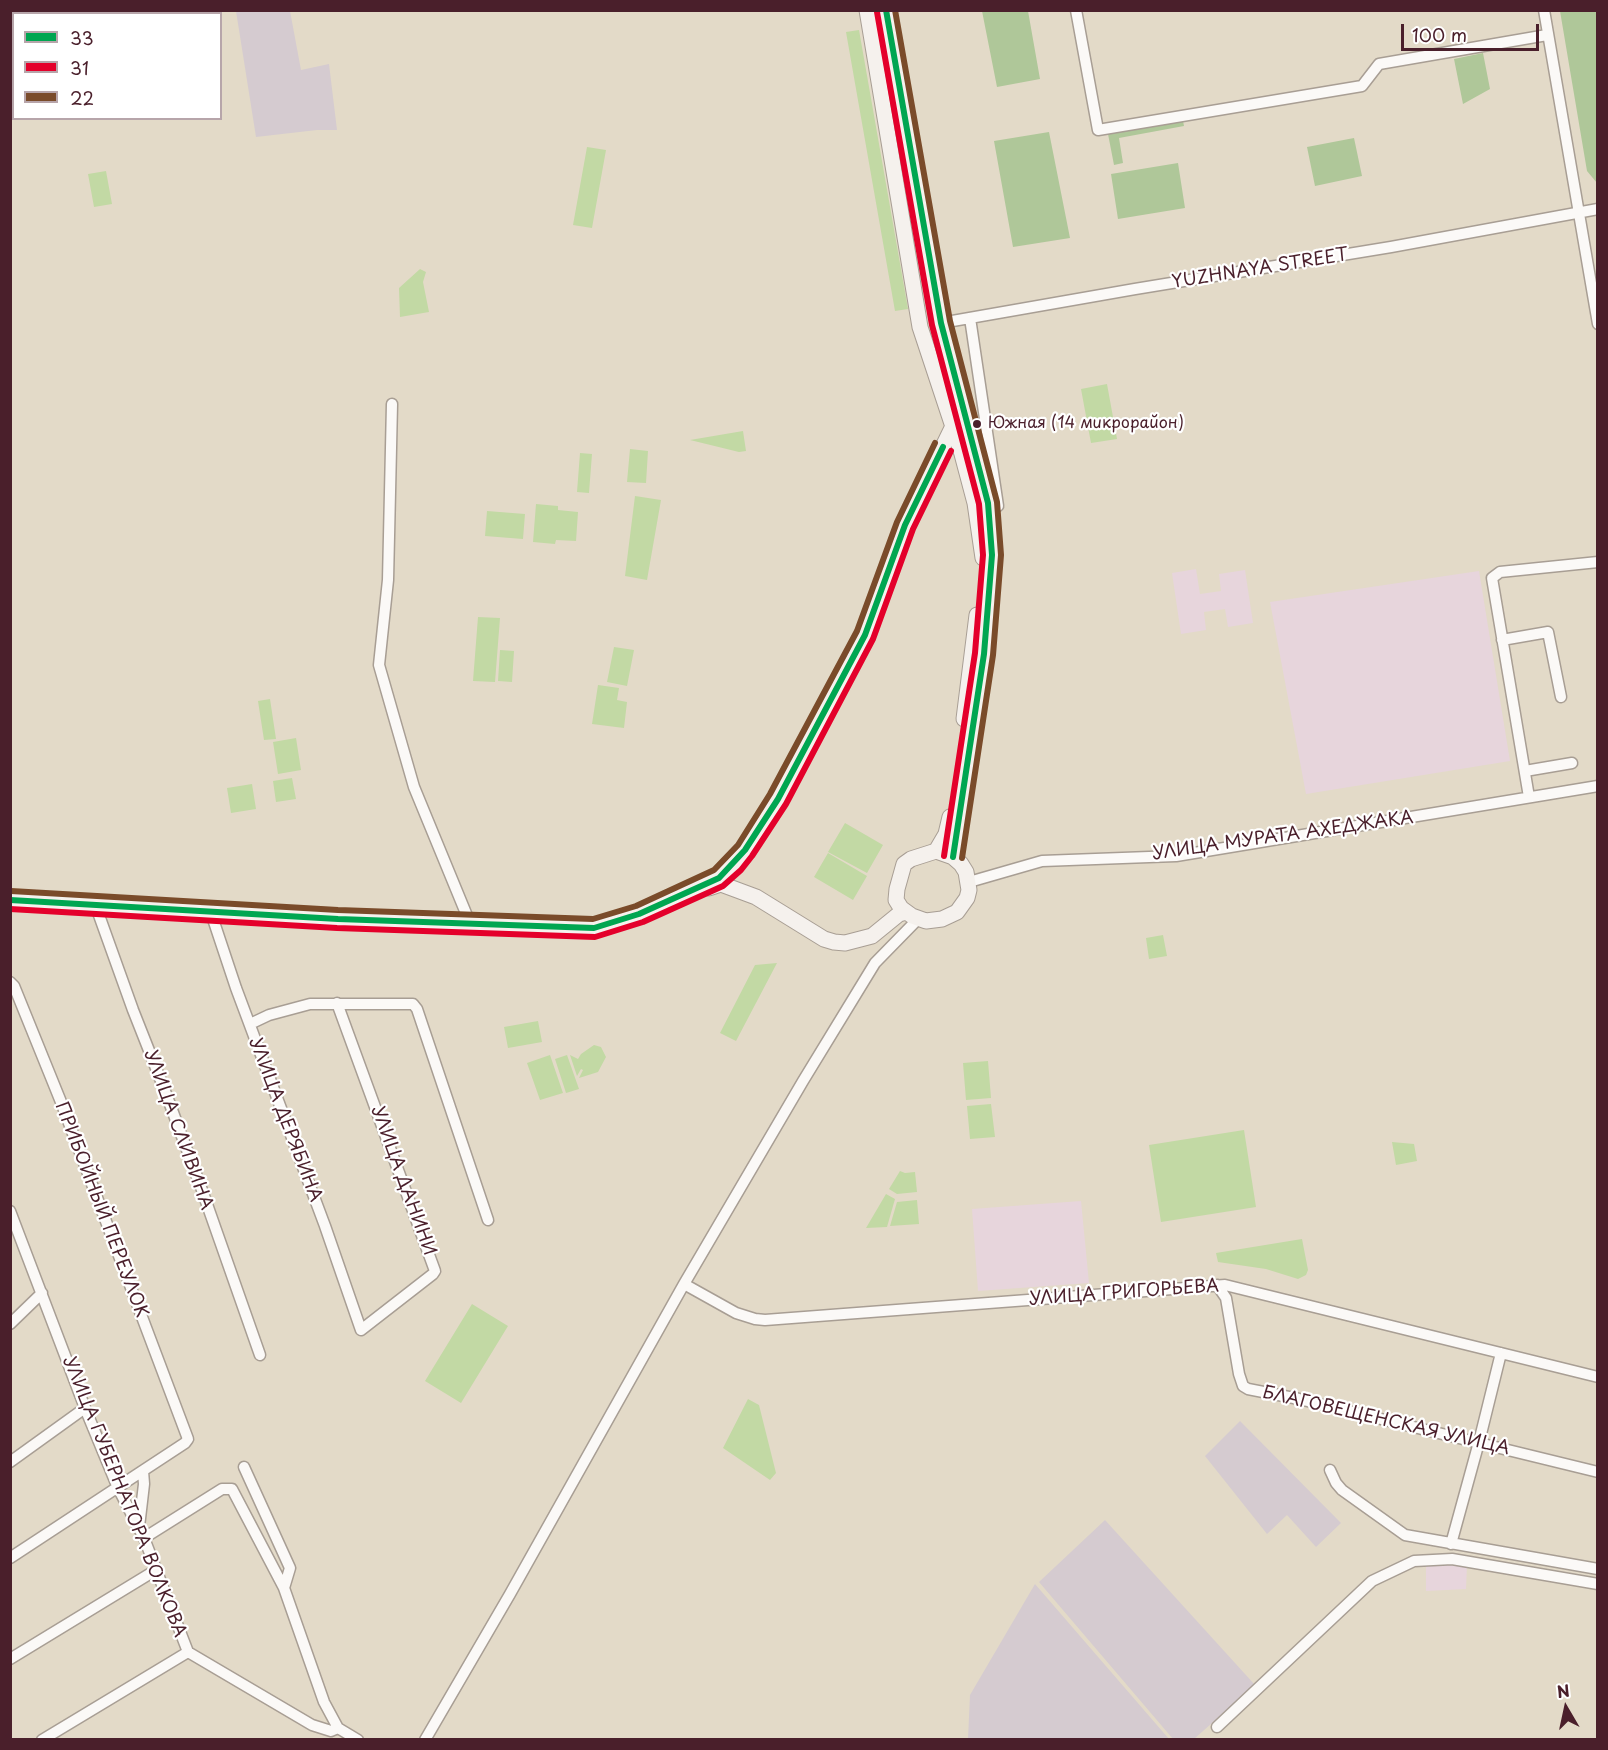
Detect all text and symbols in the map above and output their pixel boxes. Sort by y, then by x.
legend [12,12,222,120]
scale bar [1404,12,1542,50]
text: 100 m [1412,21,1467,48]
text: 33 [70,24,94,51]
text: 31 [70,54,89,81]
text: 22 [70,84,94,111]
street label: YUZHNAYA STREET [1170,244,1350,294]
place label: Южная (14 микрорайон) [988,414,1184,434]
marker: Южная (14 микрорайон) [971,418,983,430]
street label: УЛИЦА МУРАТА АХЕДЖАКА [1151,807,1415,865]
street label: УЛИЦА ДЕРЯБИНА [244,1035,326,1205]
street label: УЛИЦА СЛИВИНА [139,1047,217,1213]
street label: ПРИБОЙНЫЙ ПЕРЕУЛОК [50,1099,152,1321]
street label: УЛИЦА ДАНИНИ [366,1103,440,1259]
street label: УЛИЦА ГРИГОРЬЕВА [1028,1276,1220,1310]
street label: УЛИЦА ГУБЕРНАТОРА ВОЛКОВА [58,1354,190,1640]
street label: БЛАГОВЕЩЕНСКАЯ УЛИЦА [1260,1382,1512,1460]
text: N [1555,1677,1571,1703]
north arrow [1536,1678,1596,1738]

